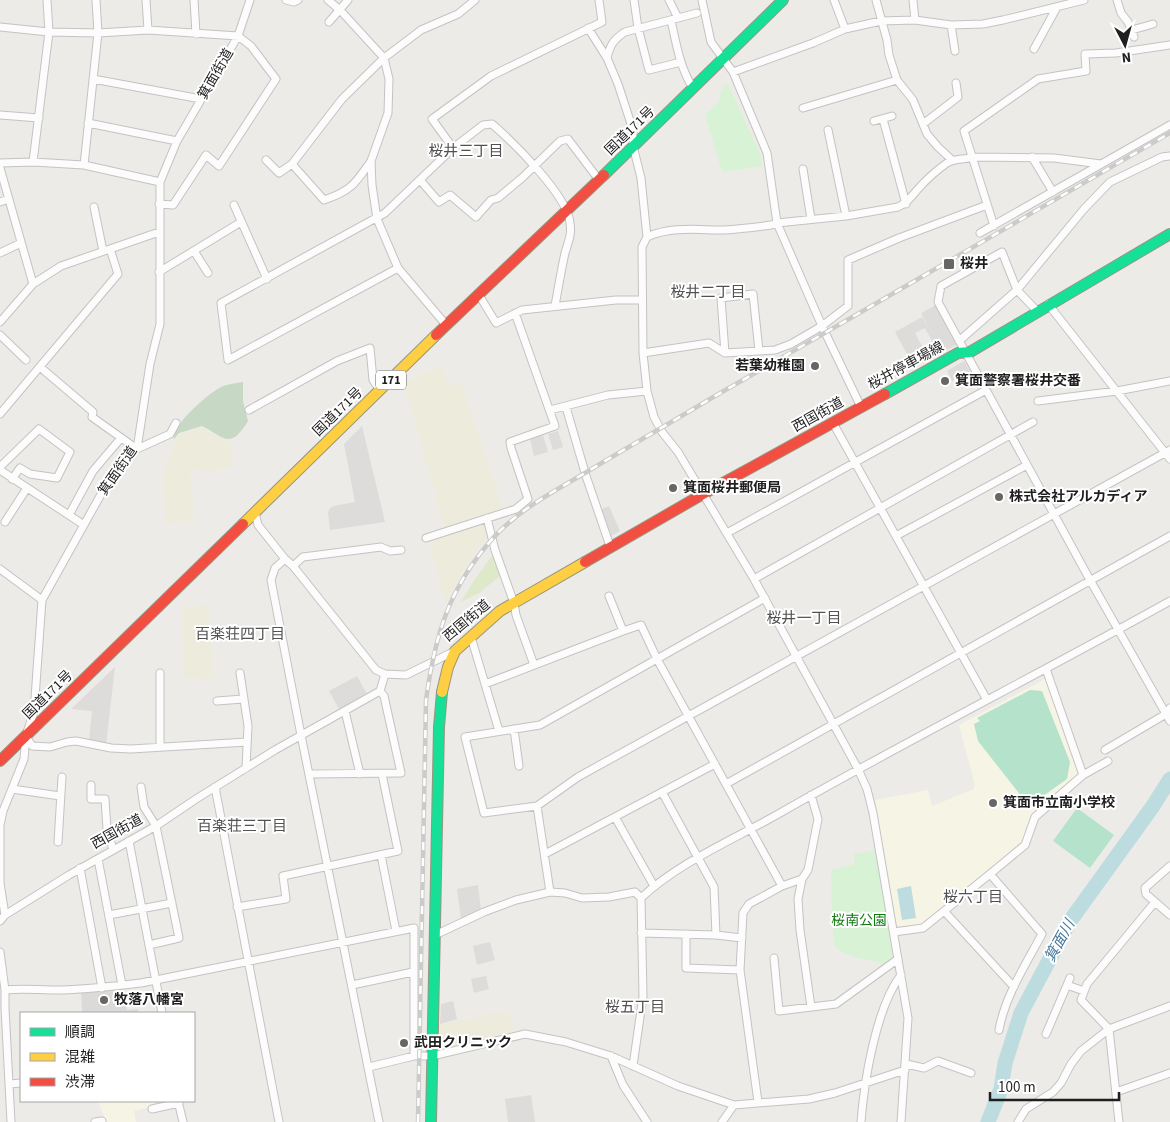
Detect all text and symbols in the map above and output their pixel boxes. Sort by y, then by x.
north arrow [1100,20,1150,70]
street label: 箕面街道 [193,45,239,103]
text: N [1121,47,1132,67]
street label: 国道171号 [600,102,660,160]
district label: 桜井三丁目 [428,141,504,162]
place label: 桜井 [960,254,988,274]
marker: 桜井 [942,257,956,271]
district label: 桜井二丁目 [670,282,746,303]
street label: 桜井停車場線 [864,337,948,395]
place label: 若葉幼稚園 [735,356,805,376]
marker: 若葉幼稚園 [809,360,821,372]
road number: 171 [376,370,406,390]
place label: 箕面警察署桜井交番 [955,371,1081,391]
marker: 箕面警察署桜井交番 [939,375,951,387]
street label: 国道171号 [308,383,368,441]
street label: 西国街道 [789,393,847,437]
street label: 箕面街道 [94,442,142,500]
place label: 箕面桜井郵便局 [683,478,781,498]
marker: 箕面桜井郵便局 [667,482,679,494]
place label: 株式会社アルカディア [1009,487,1147,507]
marker: 株式会社アルカディア [993,491,1005,503]
street label: 西国街道 [439,595,495,647]
district label: 桜井一丁目 [766,608,842,629]
district label: 百楽荘四丁目 [195,624,285,645]
street label: 国道171号 [18,666,78,724]
place label: 箕面市立南小学校 [1003,793,1115,813]
marker: 箕面市立南小学校 [987,797,999,809]
street label: 西国街道 [88,810,146,854]
district label: 百楽荘三丁目 [197,816,287,837]
district label: 桜六丁目 [943,887,1003,908]
park label: 桜南公園 [831,911,887,931]
water label: 箕面川 [1040,914,1081,966]
place label: 牧落八幡宮 [114,990,184,1010]
marker: 牧落八幡宮 [98,994,110,1006]
district label: 桜五丁目 [605,997,665,1018]
legend [20,1012,195,1102]
text: 順調 [65,1022,95,1043]
place label: 武田クリニック [414,1033,512,1053]
marker: 武田クリニック [398,1037,410,1049]
text: 混雑 [65,1047,95,1068]
scale bar [990,1070,1119,1102]
text: 渋滞 [65,1072,95,1093]
text: 100 m [998,1077,1036,1098]

